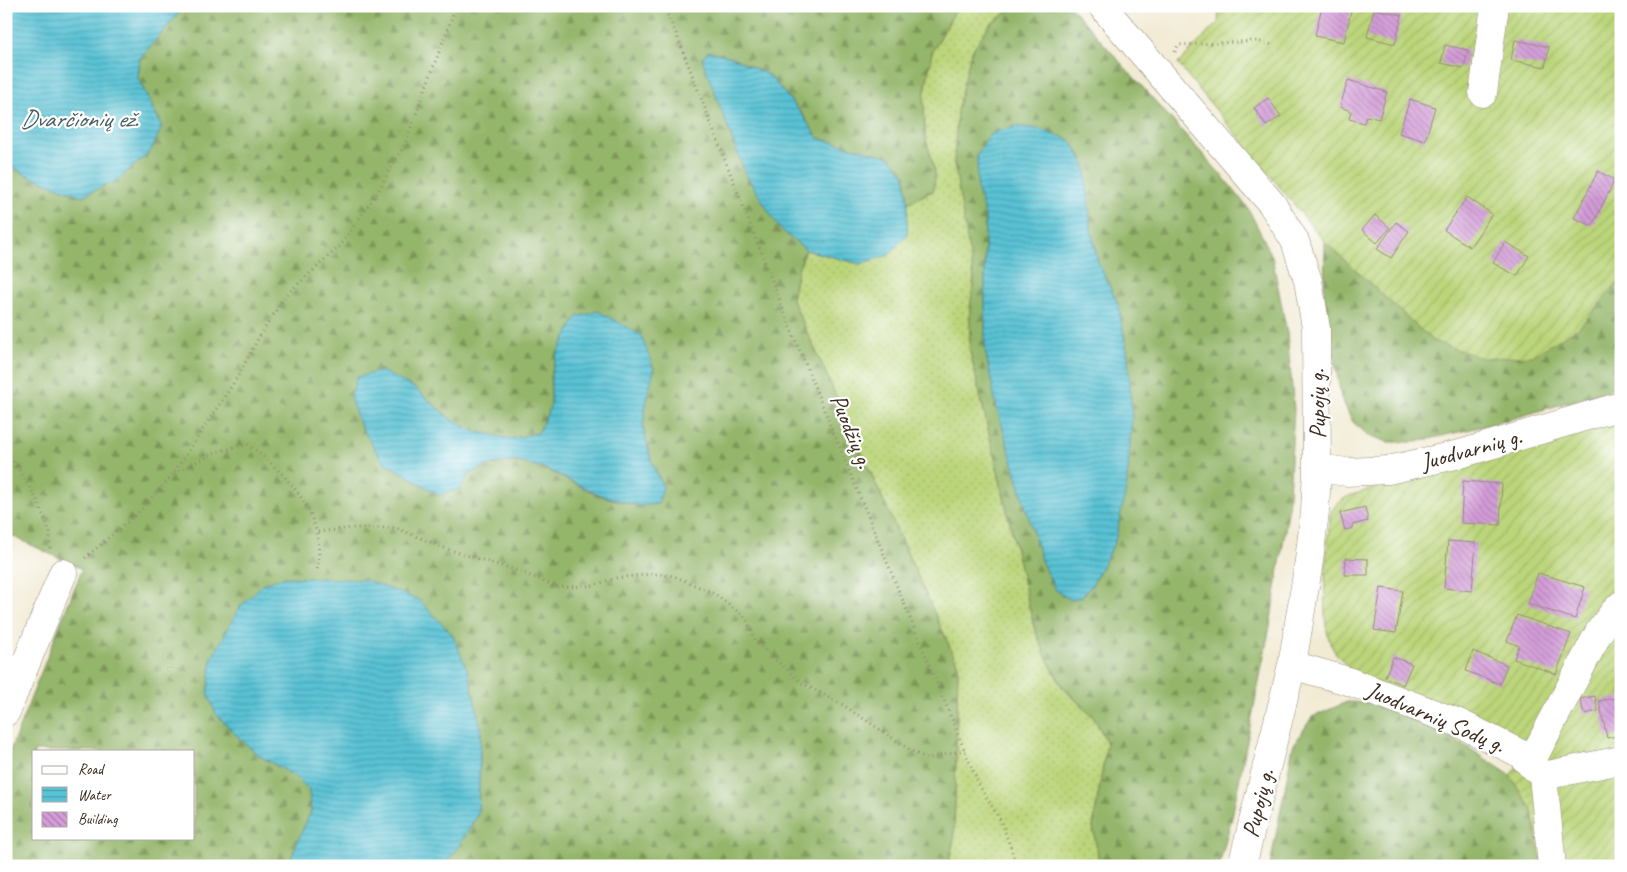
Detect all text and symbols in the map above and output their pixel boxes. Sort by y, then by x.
water label: Dvarčionių ež. [20,103,140,135]
street label: Pupojų g. [1301,369,1333,439]
street label: Puodžių g. [824,390,880,473]
street label: Juodvarnių g. [1416,421,1525,477]
street label: Juodvarnių Sodų g. [1361,674,1510,760]
legend [32,750,195,840]
text: Road [78,760,105,779]
street label: Pupojų g. [1235,765,1281,840]
text: Water [78,786,112,805]
text: Building [78,810,118,829]

